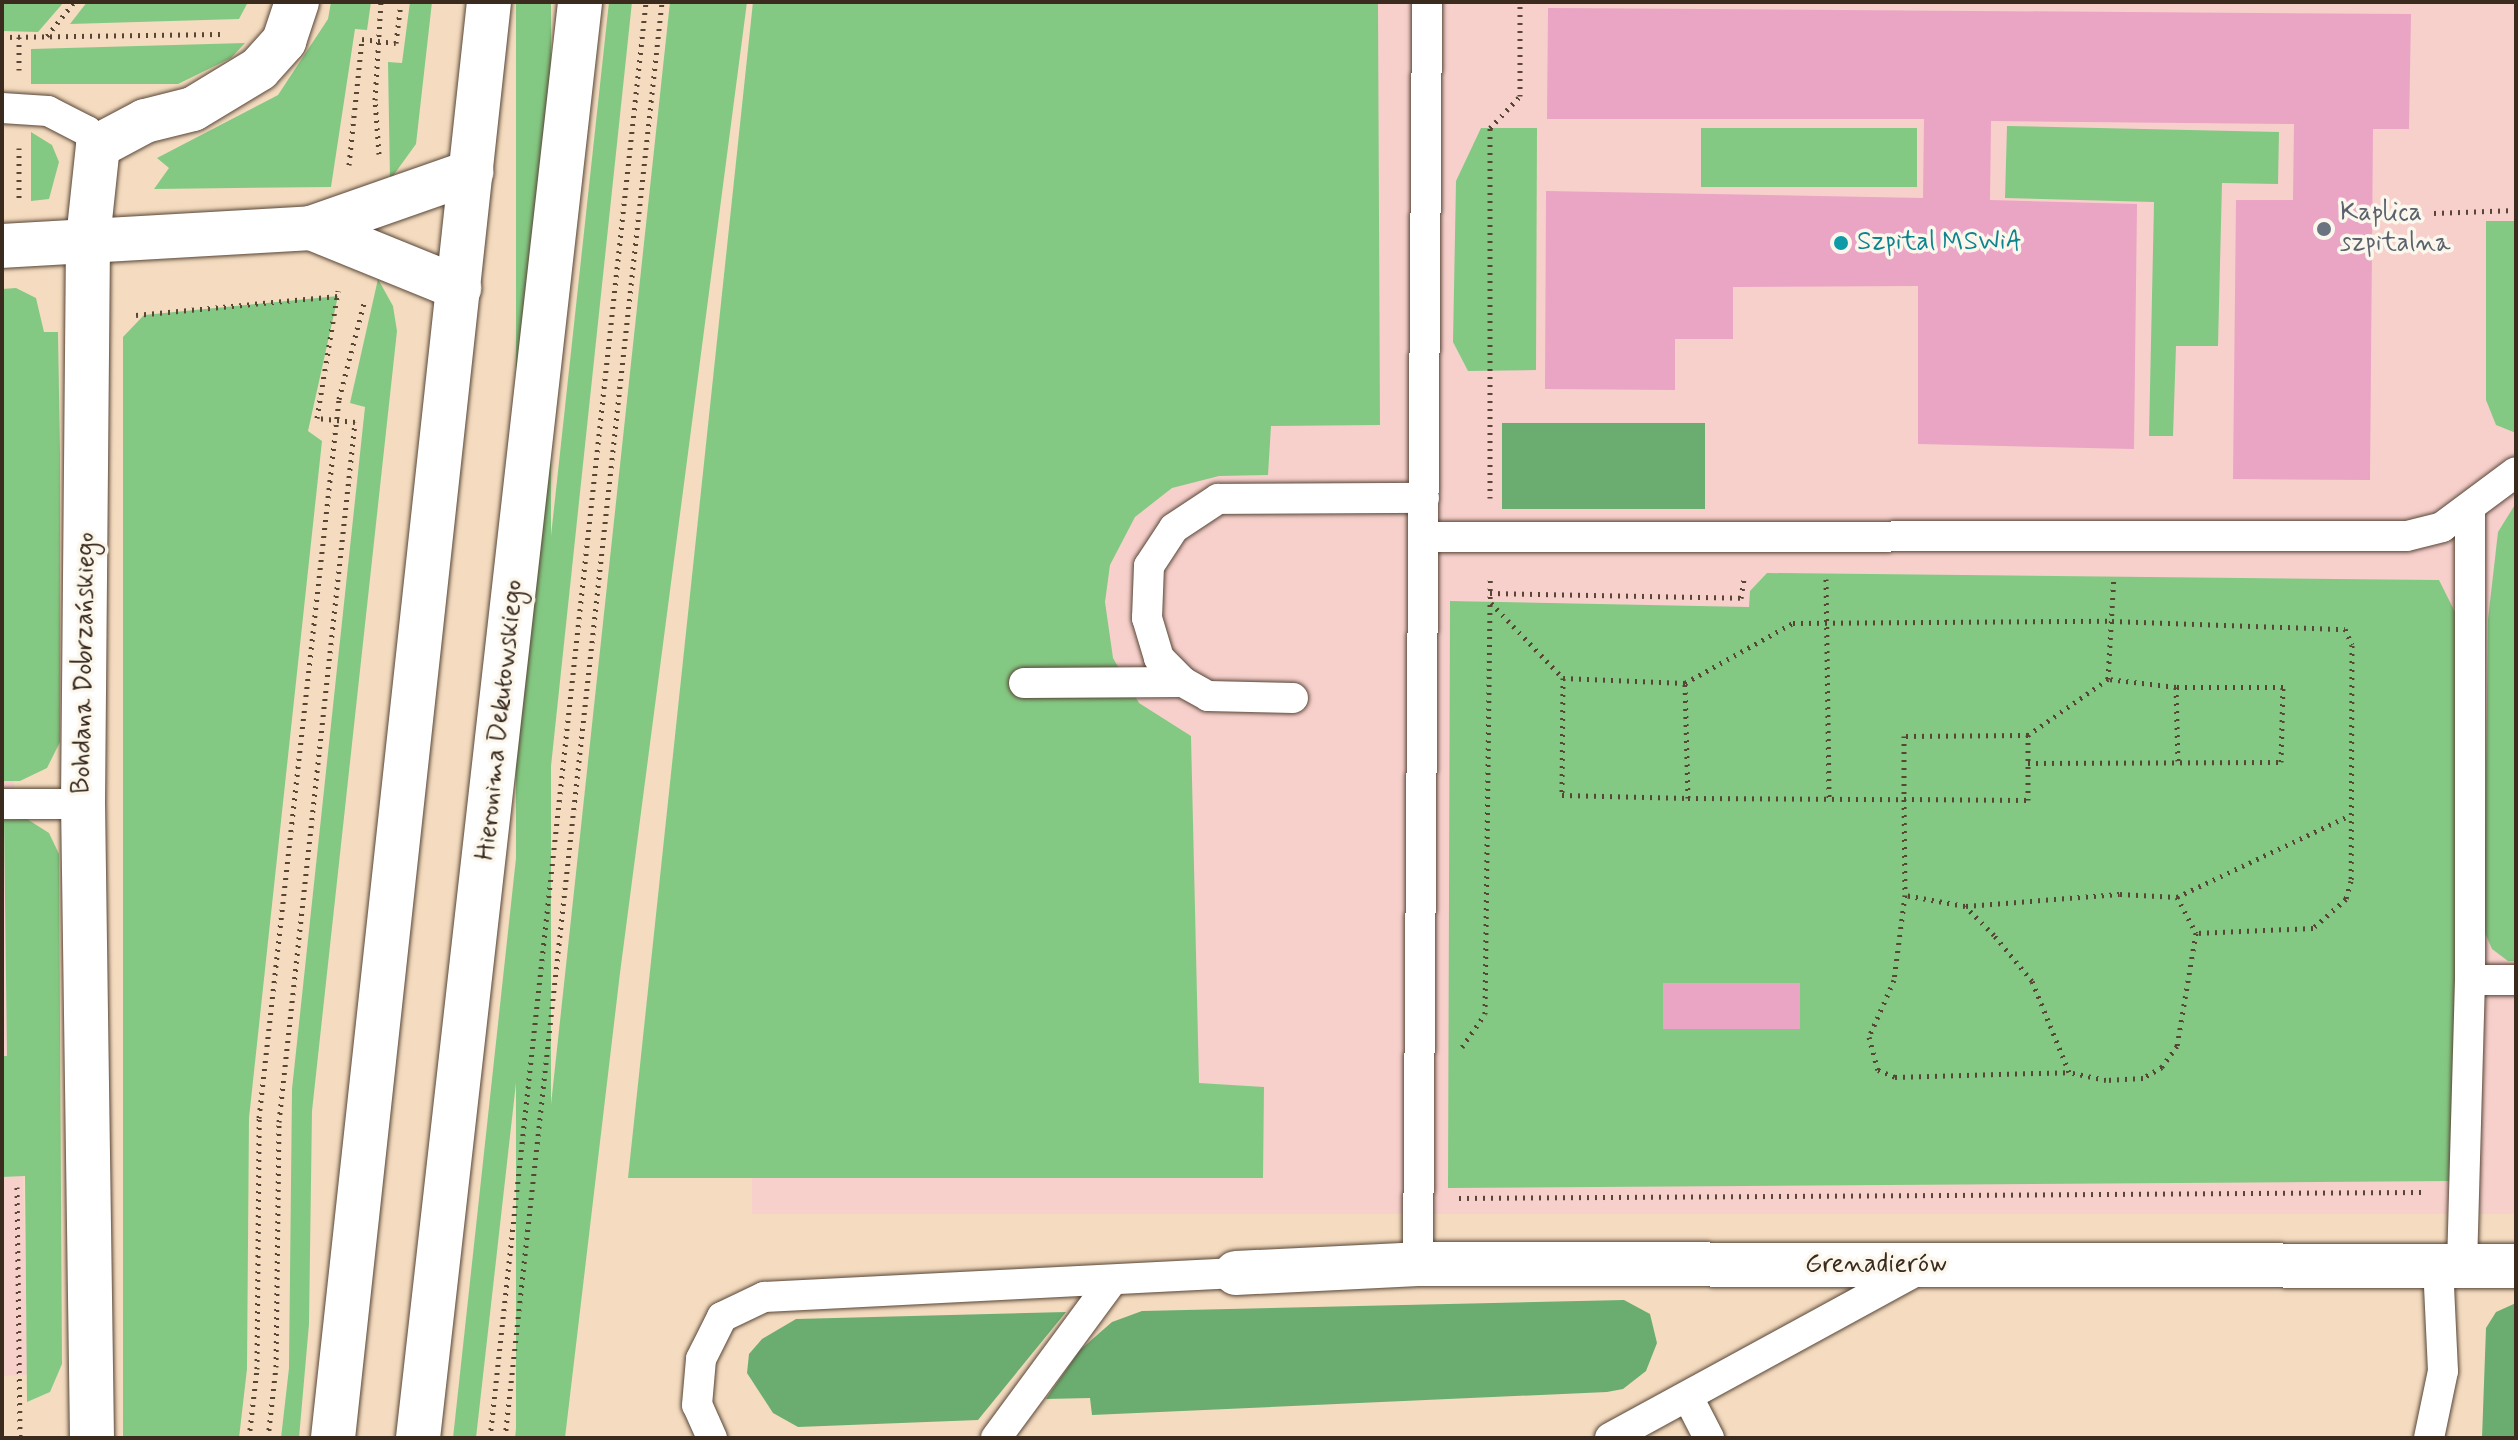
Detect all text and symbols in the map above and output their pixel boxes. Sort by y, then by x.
place label: Kaplica szpitalna [2340,198,2451,260]
marker: Kaplica szpitalna [2315,220,2333,238]
place label: Szpital MSWiA [1857,227,2023,259]
marker: Szpital MSWiA [1832,234,1850,252]
street label: Bohdana Dobrzańskiego [67,531,103,795]
street label: Hieronima Dekutowskiego [471,582,531,858]
street label: Grenadierów [1805,1249,1947,1281]

